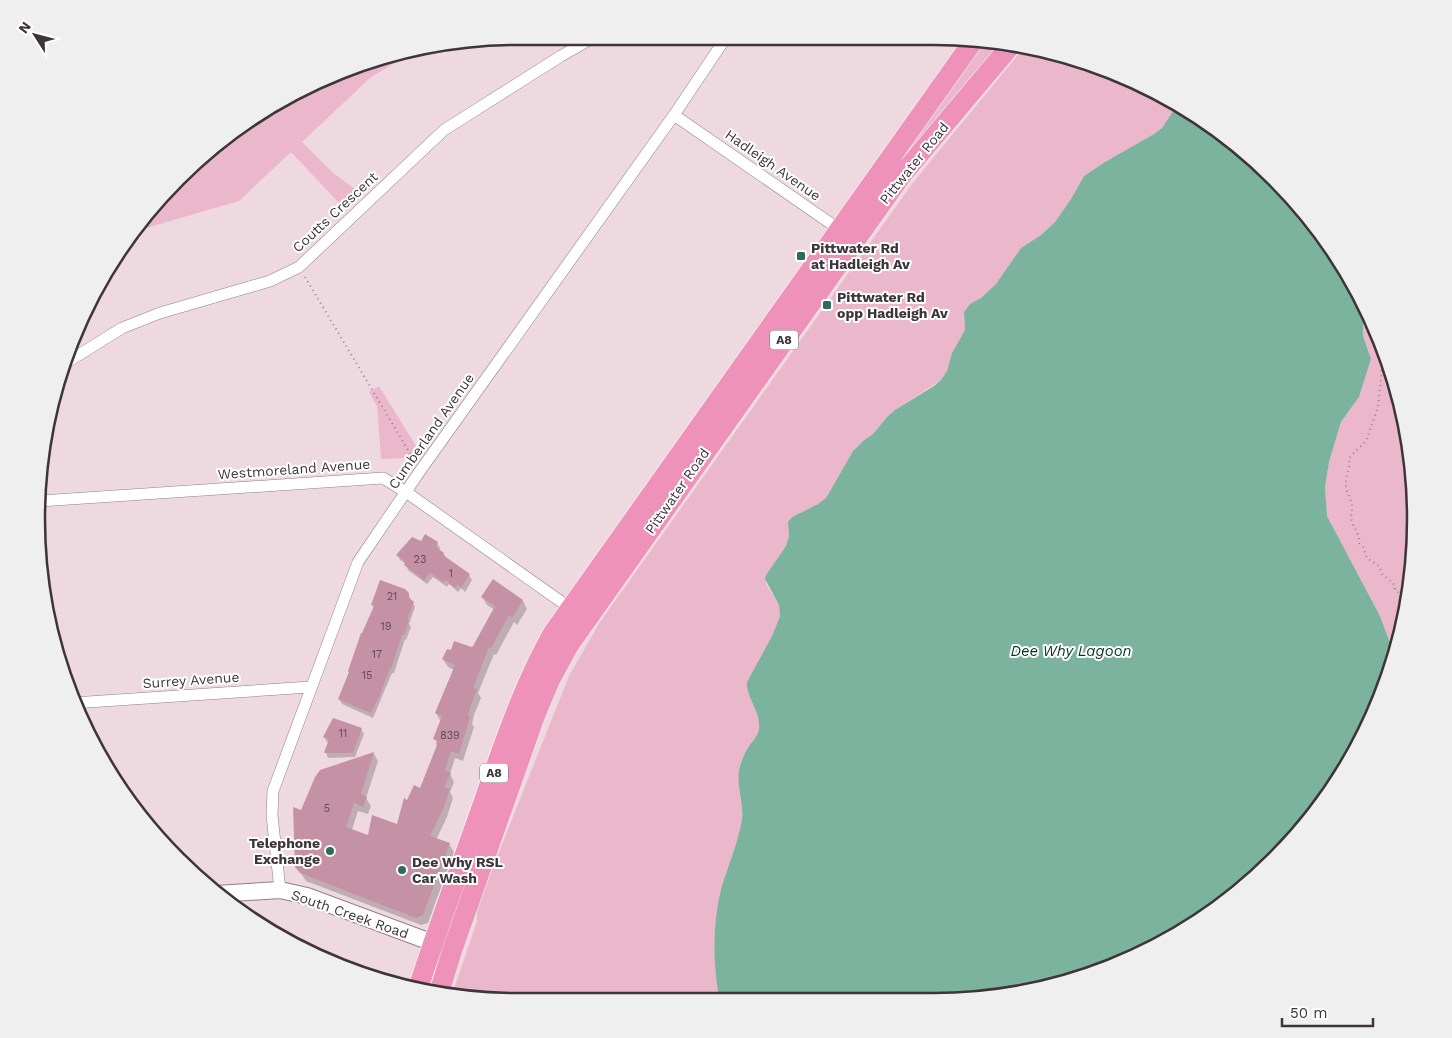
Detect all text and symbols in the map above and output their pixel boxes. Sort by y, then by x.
north arrow [10,10,60,60]
text: N [15,18,34,36]
street label: Pittwater Road [876,119,952,207]
street label: Hadleigh Avenue [722,126,824,204]
street label: Coutts Crescent [289,168,381,256]
place label: Pittwater Rd at Hadleigh Av [811,240,910,272]
marker: Pittwater Rd at Hadleigh Av [795,250,807,262]
place label: Pittwater Rd opp Hadleigh Av [837,289,948,321]
marker: Pittwater Rd opp Hadleigh Av [821,299,833,311]
road number: A8 [770,330,798,350]
street label: Cumberland Avenue [385,370,477,492]
street label: Pittwater Road [642,445,712,537]
street label: Westmoreland Avenue [217,456,371,482]
house number: 23 [414,553,426,566]
house number: 1 [449,567,453,580]
house number: 21 [387,590,397,603]
house number: 19 [380,620,392,633]
water label: Dee Why Lagoon [1010,642,1132,660]
house number: 17 [372,648,382,661]
street label: Surrey Avenue [142,669,240,691]
house number: 15 [362,669,372,682]
house number: 11 [339,727,347,740]
house number: 839 [440,729,460,742]
road number: A8 [480,764,508,782]
house number: 5 [324,802,330,815]
place label: Telephone Exchange [249,835,320,867]
marker: Telephone Exchange [324,845,336,857]
place label: Dee Why RSL Car Wash [412,854,504,886]
marker: Dee Why RSL Car Wash [396,864,408,876]
street label: South Creek Road [289,886,411,942]
scale bar [1282,996,1373,1028]
text: 50 m [1290,1004,1327,1022]

